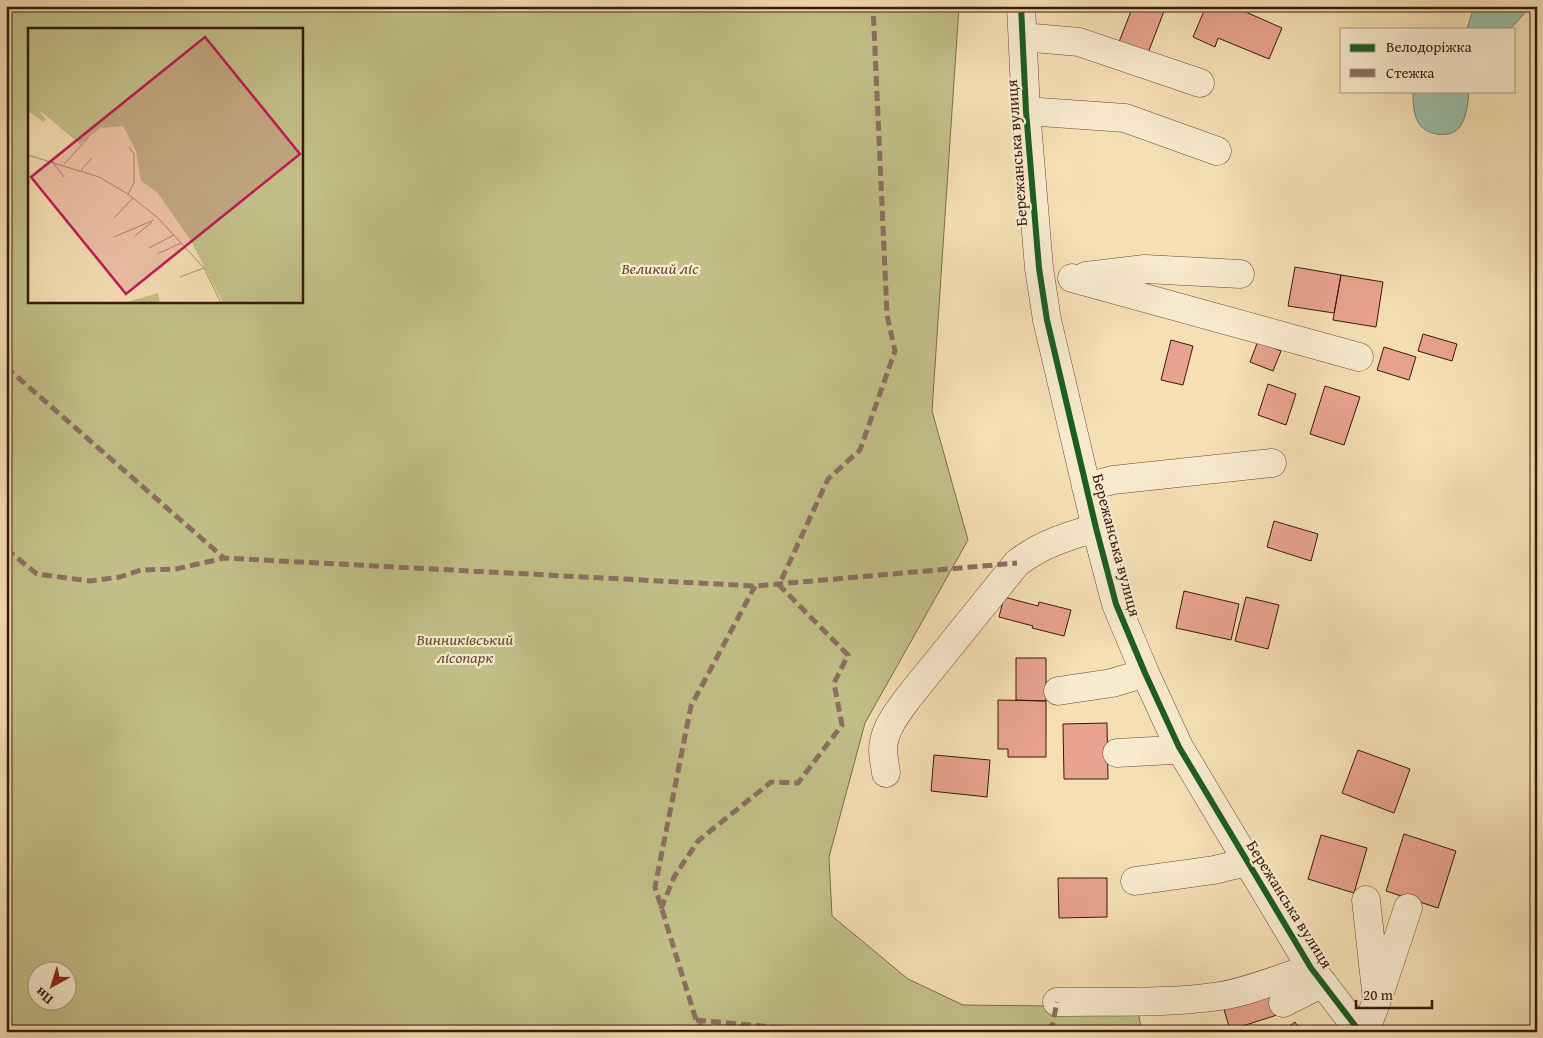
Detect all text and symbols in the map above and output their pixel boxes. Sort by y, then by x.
inset map [28,28,302,302]
legend [1340,28,1516,92]
text: Велодоріжка [1386,36,1472,57]
text: Стежка [1386,62,1435,83]
street label: Бережанська вулиця [999,79,1033,227]
park label: Великий ліс [620,256,699,280]
street label: Бережанська вулиця [1086,471,1148,619]
park label: Винниківський лісопарк [416,627,513,669]
street label: Бережанська вулиця [1241,835,1339,973]
north arrow [28,960,78,1010]
scale bar [1356,978,1432,1010]
text: Пн [30,982,57,1010]
text: 20 m [1363,984,1394,1005]

